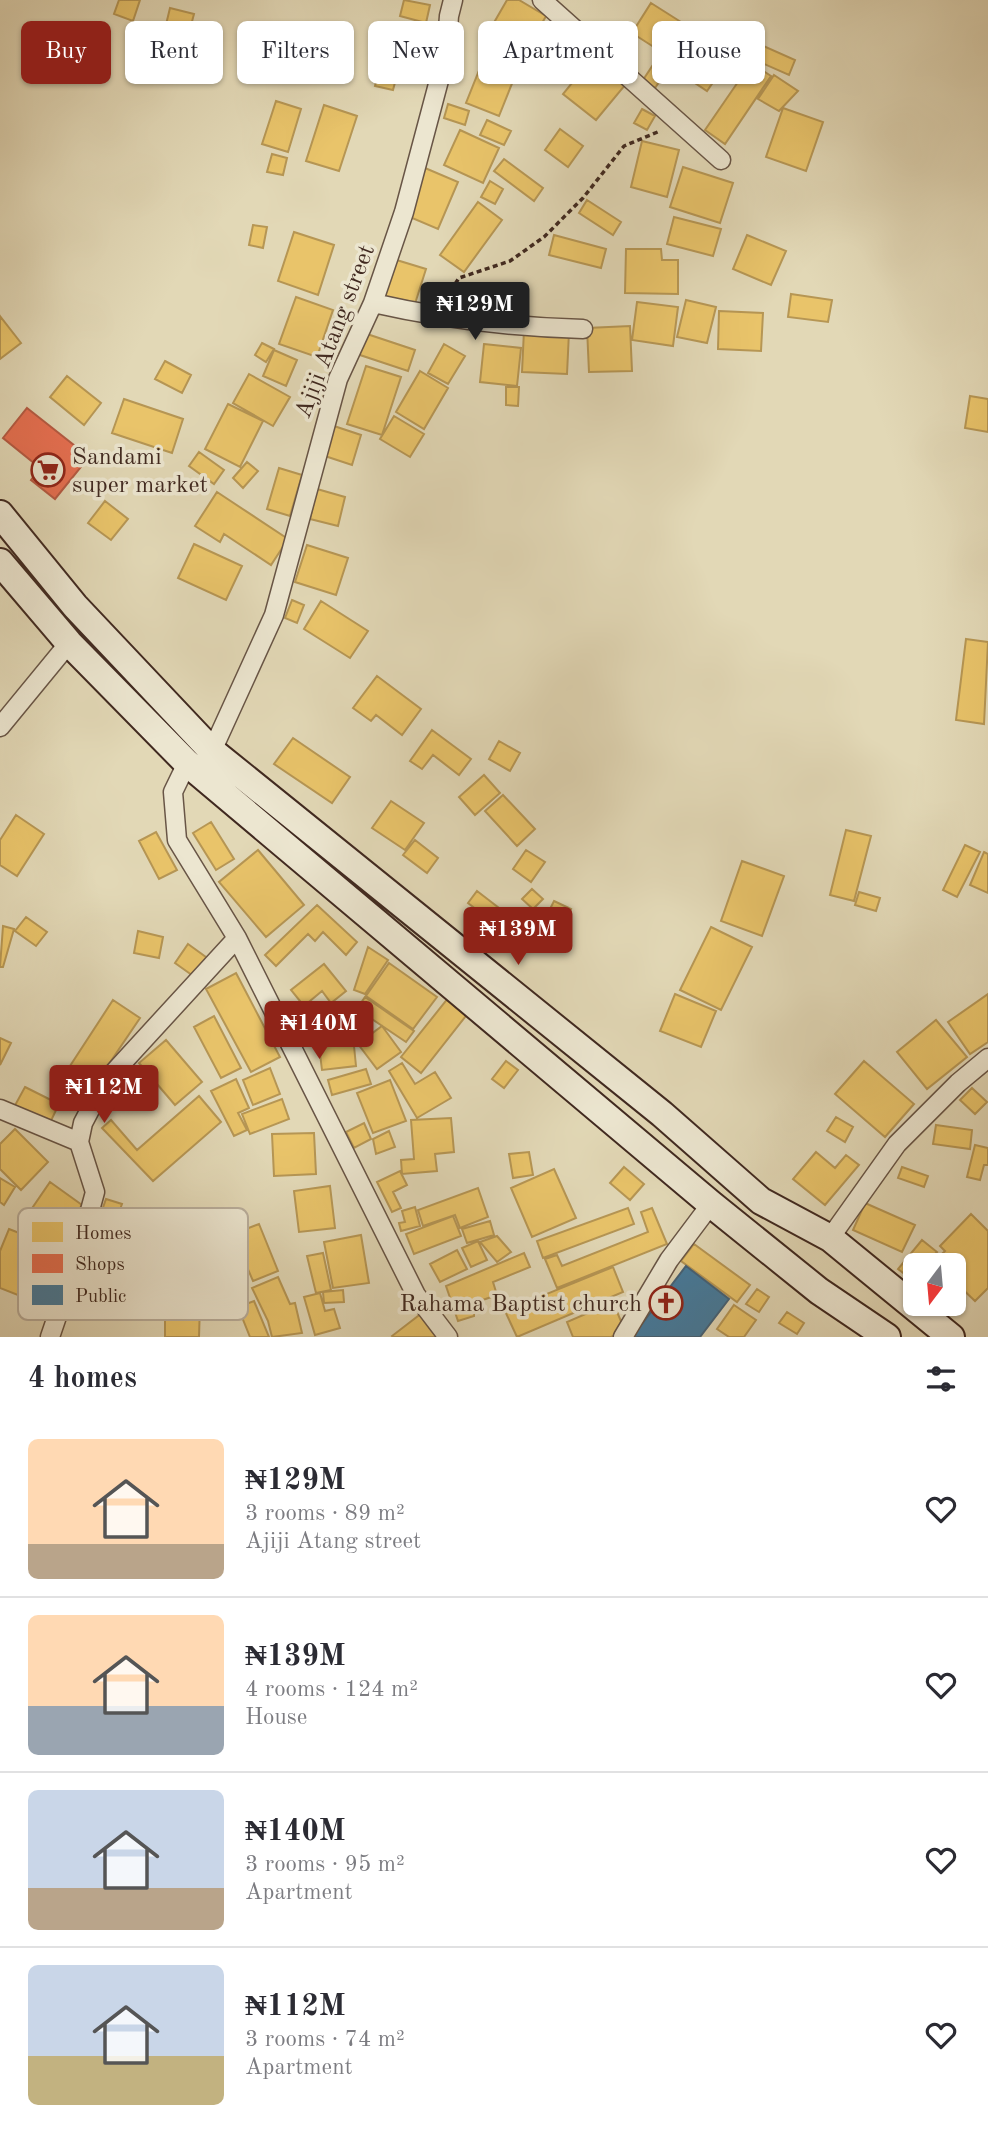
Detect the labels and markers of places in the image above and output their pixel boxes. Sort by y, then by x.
pin: ₦129M [426,282,524,342]
place label: Sandami super market [72,446,208,498]
supermarket icon: Sandami super market [29,451,67,489]
pin: ₦139M [469,908,567,967]
pin: ₦140M [270,1002,368,1061]
pin: ₦112M [55,1066,153,1125]
church icon: Rahama Baptist church [647,1284,685,1322]
place label: Rahama Baptist church [399,1293,642,1317]

